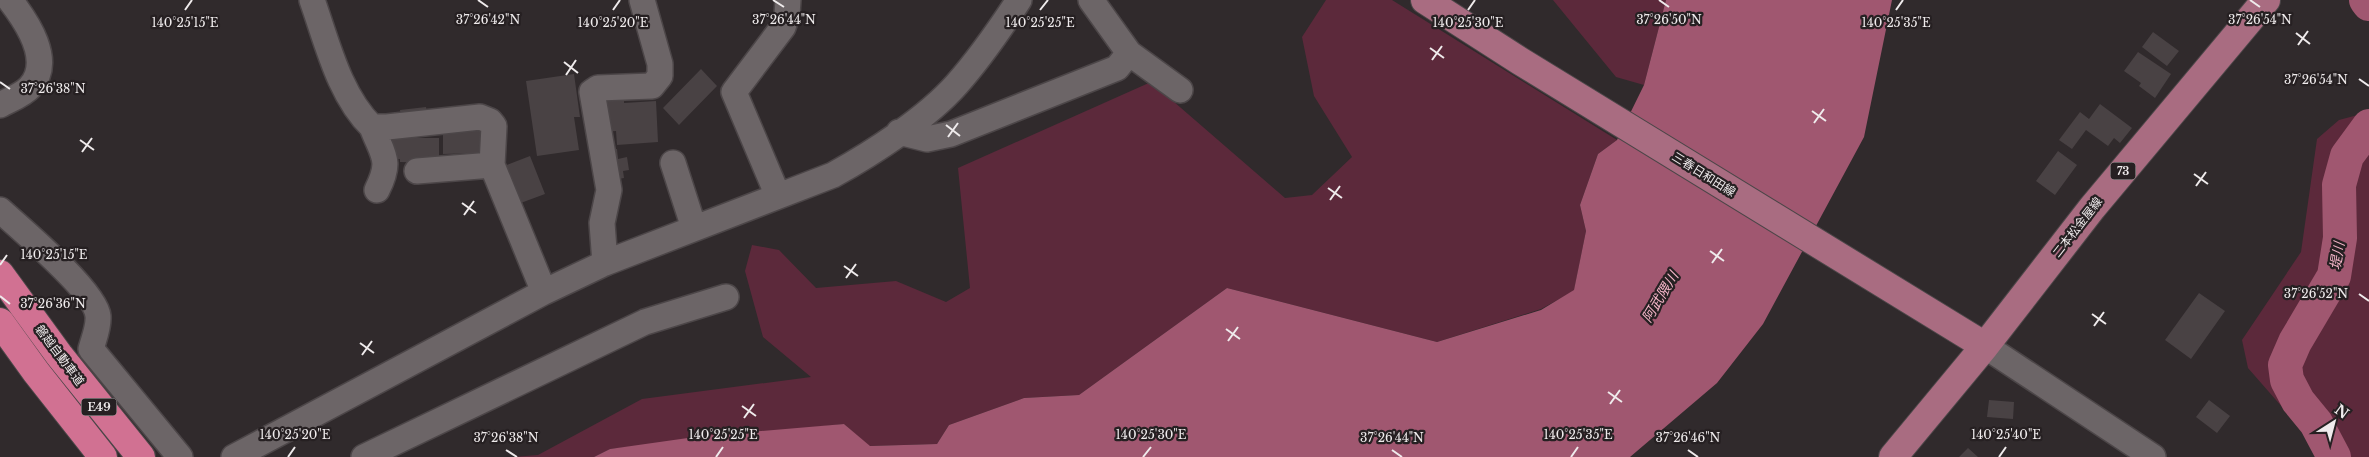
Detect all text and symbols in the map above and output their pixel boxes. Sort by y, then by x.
text: 37°26'42"N [456,12,520,27]
text: 37°26'44"N [752,12,816,27]
text: 37°26'50"N [1636,12,1702,27]
text: 37°26'54"N [2228,12,2292,27]
text: 140°25'15"E [151,15,219,30]
text: 140°25'20"E [578,15,649,30]
text: 140°25'25"E [1005,15,1075,30]
text: 140°25'30"E [1433,15,1504,30]
text: 140°25'35"E [1861,15,1931,30]
text: 37°26'54"N [2284,72,2348,87]
text: 37°26'38"N [20,81,86,96]
street label: 三春日和田線 [1669,149,1739,199]
road number: 73 [2110,162,2136,180]
street label: 二本松金屋線 [2049,194,2105,260]
water label: 堤川 [2326,239,2348,271]
text: 140°25'15"E [20,247,88,262]
water label: 阿武隈川 [1638,267,1683,326]
text: 37°26'52"N [2284,286,2348,301]
text: 37°26'36"N [20,296,86,311]
street label: 磐越自動車道 [32,322,88,388]
north arrow [2309,397,2359,447]
road number: E49 [82,398,116,416]
text: N [2331,400,2352,423]
text: 140°25'20"E [260,427,331,442]
text: 140°25'25"E [688,427,758,442]
text: 140°25'30"E [1116,427,1187,442]
text: 140°25'35"E [1543,427,1613,442]
text: 140°25'40"E [1971,427,2041,442]
text: 37°26'38"N [473,430,539,445]
text: 37°26'44"N [1360,430,1424,445]
text: 37°26'46"N [1656,430,1721,445]

